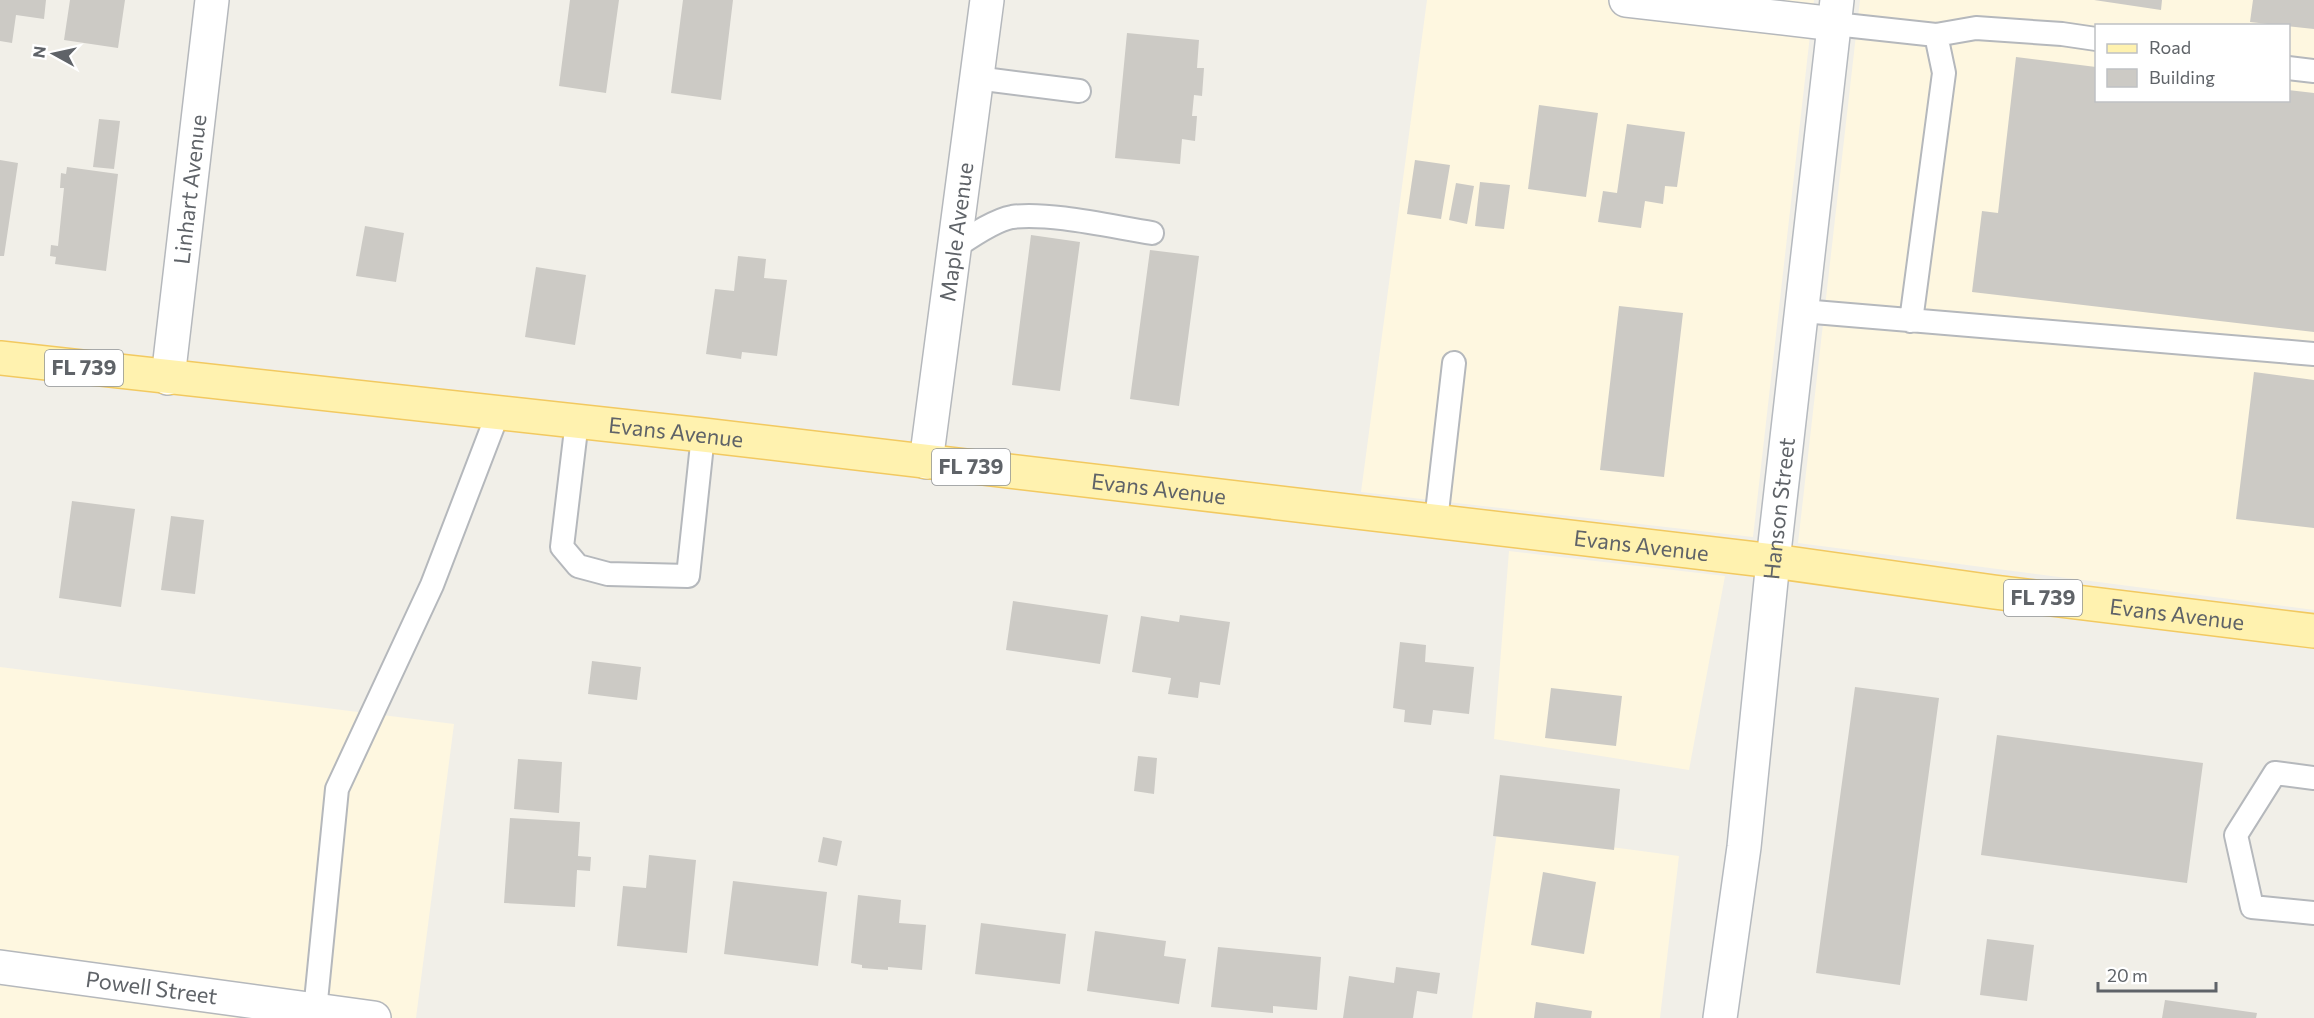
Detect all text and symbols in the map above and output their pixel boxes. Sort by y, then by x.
north arrow [24,24,84,84]
legend [2095,24,2290,102]
text: Road [2149,36,2191,58]
text: N [28,45,49,59]
text: Building [2149,66,2215,88]
street label: Linhart Avenue [167,113,212,265]
street label: Maple Avenue [933,161,978,303]
road number: FL 739 [45,350,123,386]
street label: Evans Avenue [607,411,745,453]
street label: Hanson Street [1757,436,1800,581]
road number: FL 739 [932,449,1010,485]
street label: Evans Avenue [1090,467,1228,509]
street label: Evans Avenue [1572,524,1710,566]
road number: FL 739 [2004,580,2082,616]
street label: Evans Avenue [2108,592,2246,635]
scale bar [2098,955,2216,993]
text: 20 m [2107,964,2148,986]
street label: Powell Street [84,965,219,1010]

